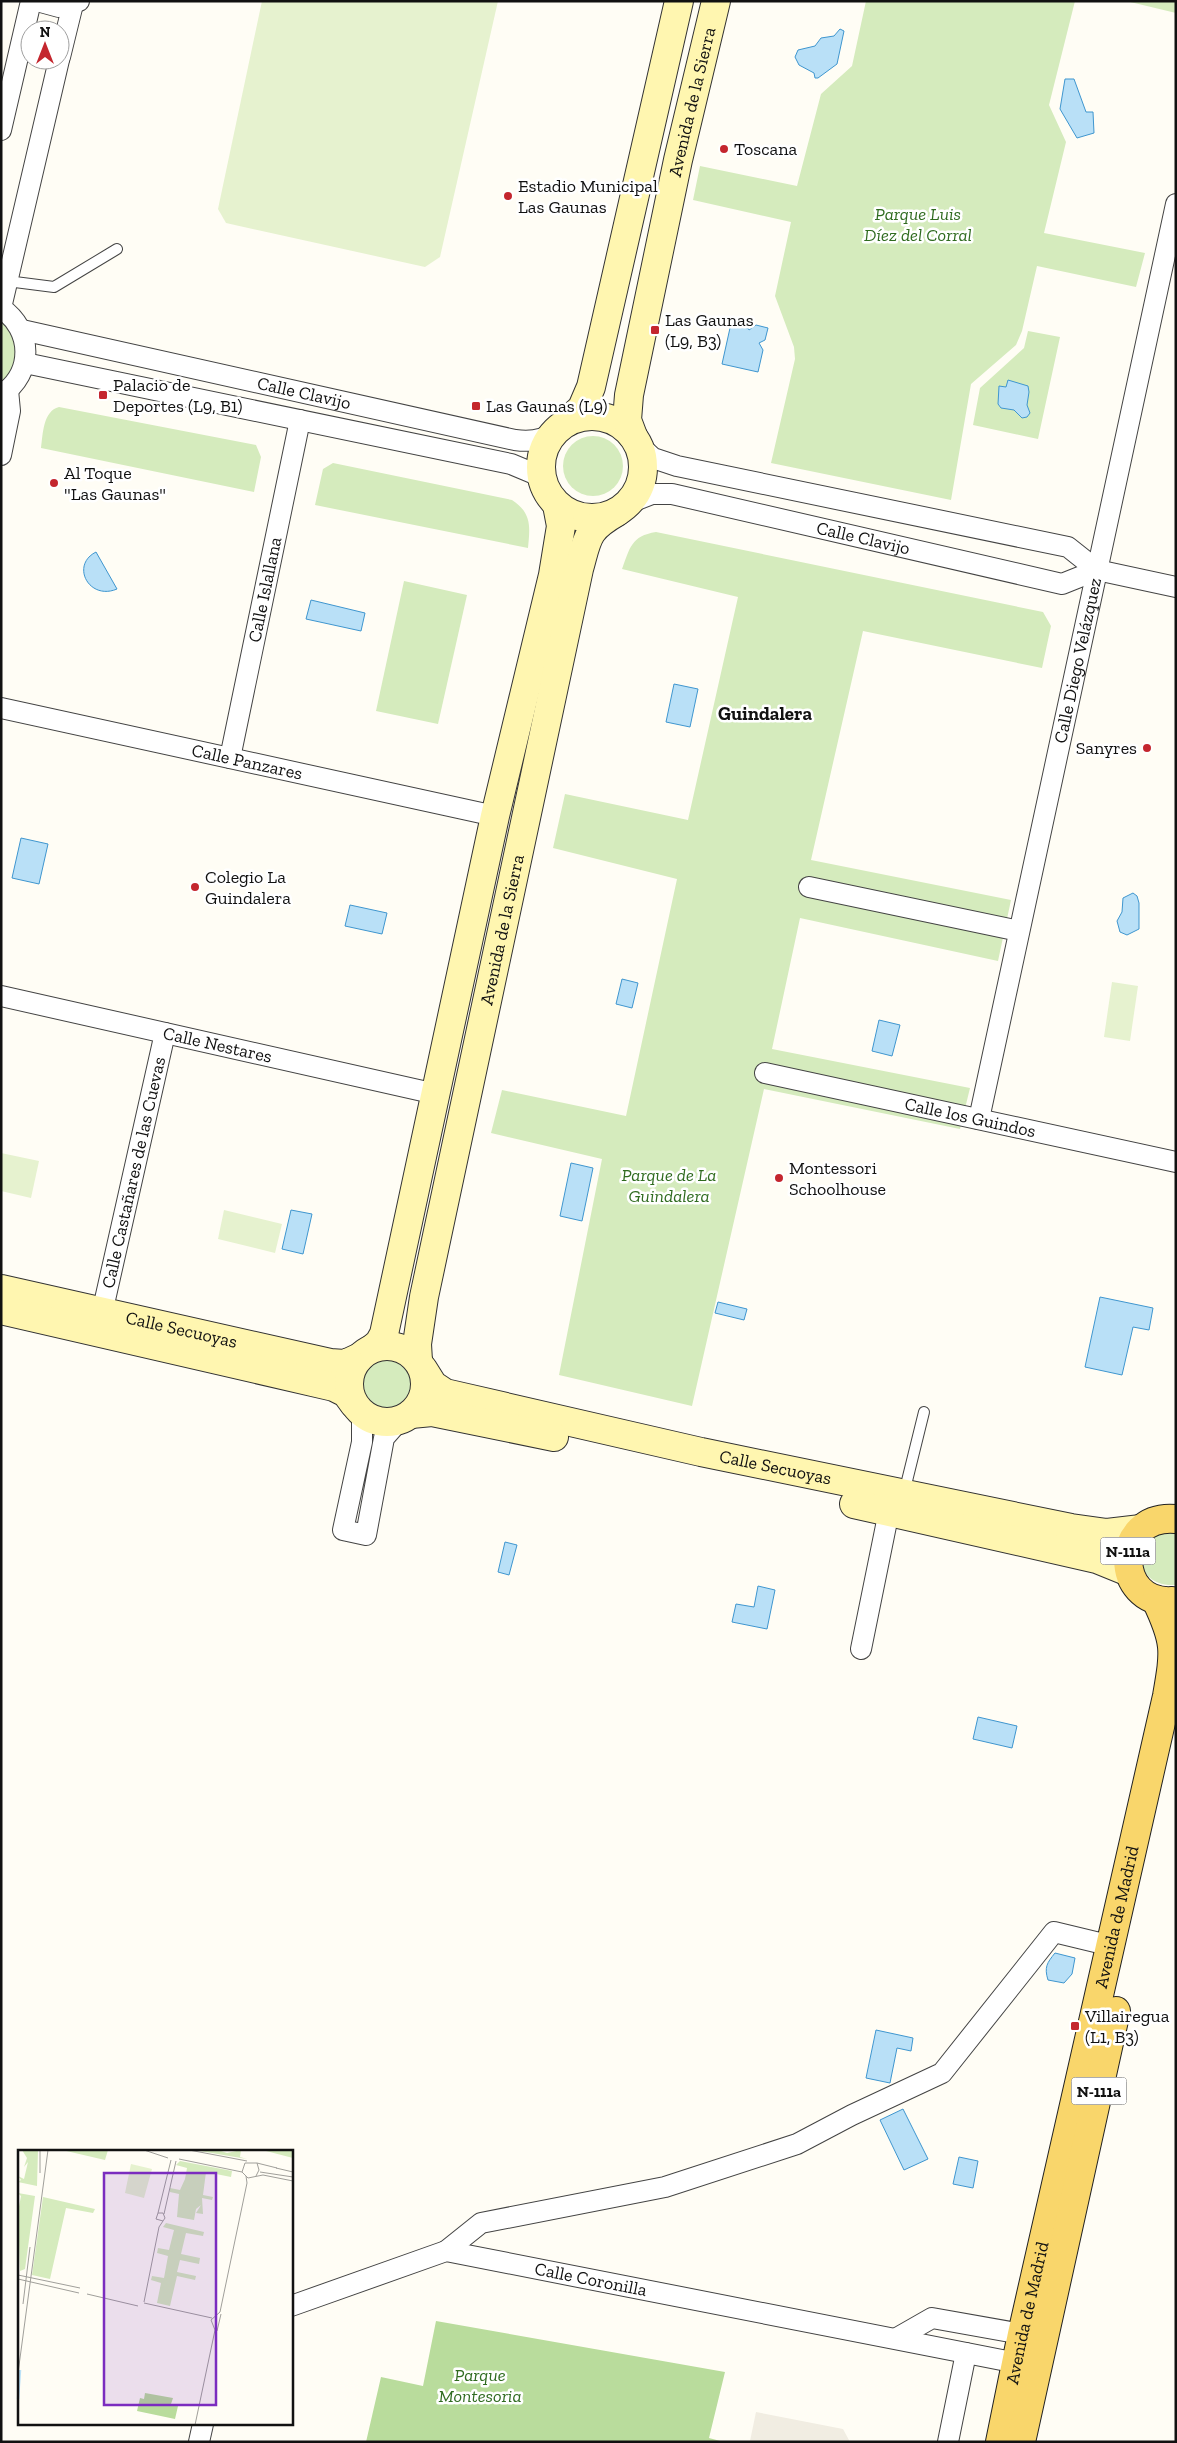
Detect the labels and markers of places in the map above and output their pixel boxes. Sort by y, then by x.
place label: Toscana [734,138,797,160]
marker: Toscana [718,143,730,155]
place label: Estadio Municipal Las Gaunas [518,175,658,218]
marker: Estadio Municipal Las Gaunas [502,190,514,202]
place label: Las Gaunas (L9, B3) [665,309,754,352]
marker: Las Gaunas (L9, B3) [649,324,661,336]
place label: Palacio de Deportes (L9, B1) [113,374,242,417]
marker: Palacio de Deportes (L9, B1) [97,389,109,401]
place label: Las Gaunas (L9) [486,395,607,417]
marker: Las Gaunas (L9) [470,400,482,412]
place label: Al Toque "Las Gaunas" [64,462,166,505]
marker: Al Toque "Las Gaunas" [48,477,60,489]
place label: Sanyres [1076,737,1137,759]
marker: Sanyres [1141,742,1153,754]
place label: Colegio La Guindalera [205,866,291,909]
marker: Colegio La Guindalera [189,881,201,893]
place label: Montessori Schoolhouse [789,1157,886,1200]
marker: Montessori Schoolhouse [773,1172,785,1184]
place label: Villairegua (L1, B3) [1084,2005,1170,2048]
marker: Villairegua (L1, B3) [1069,2020,1081,2032]

